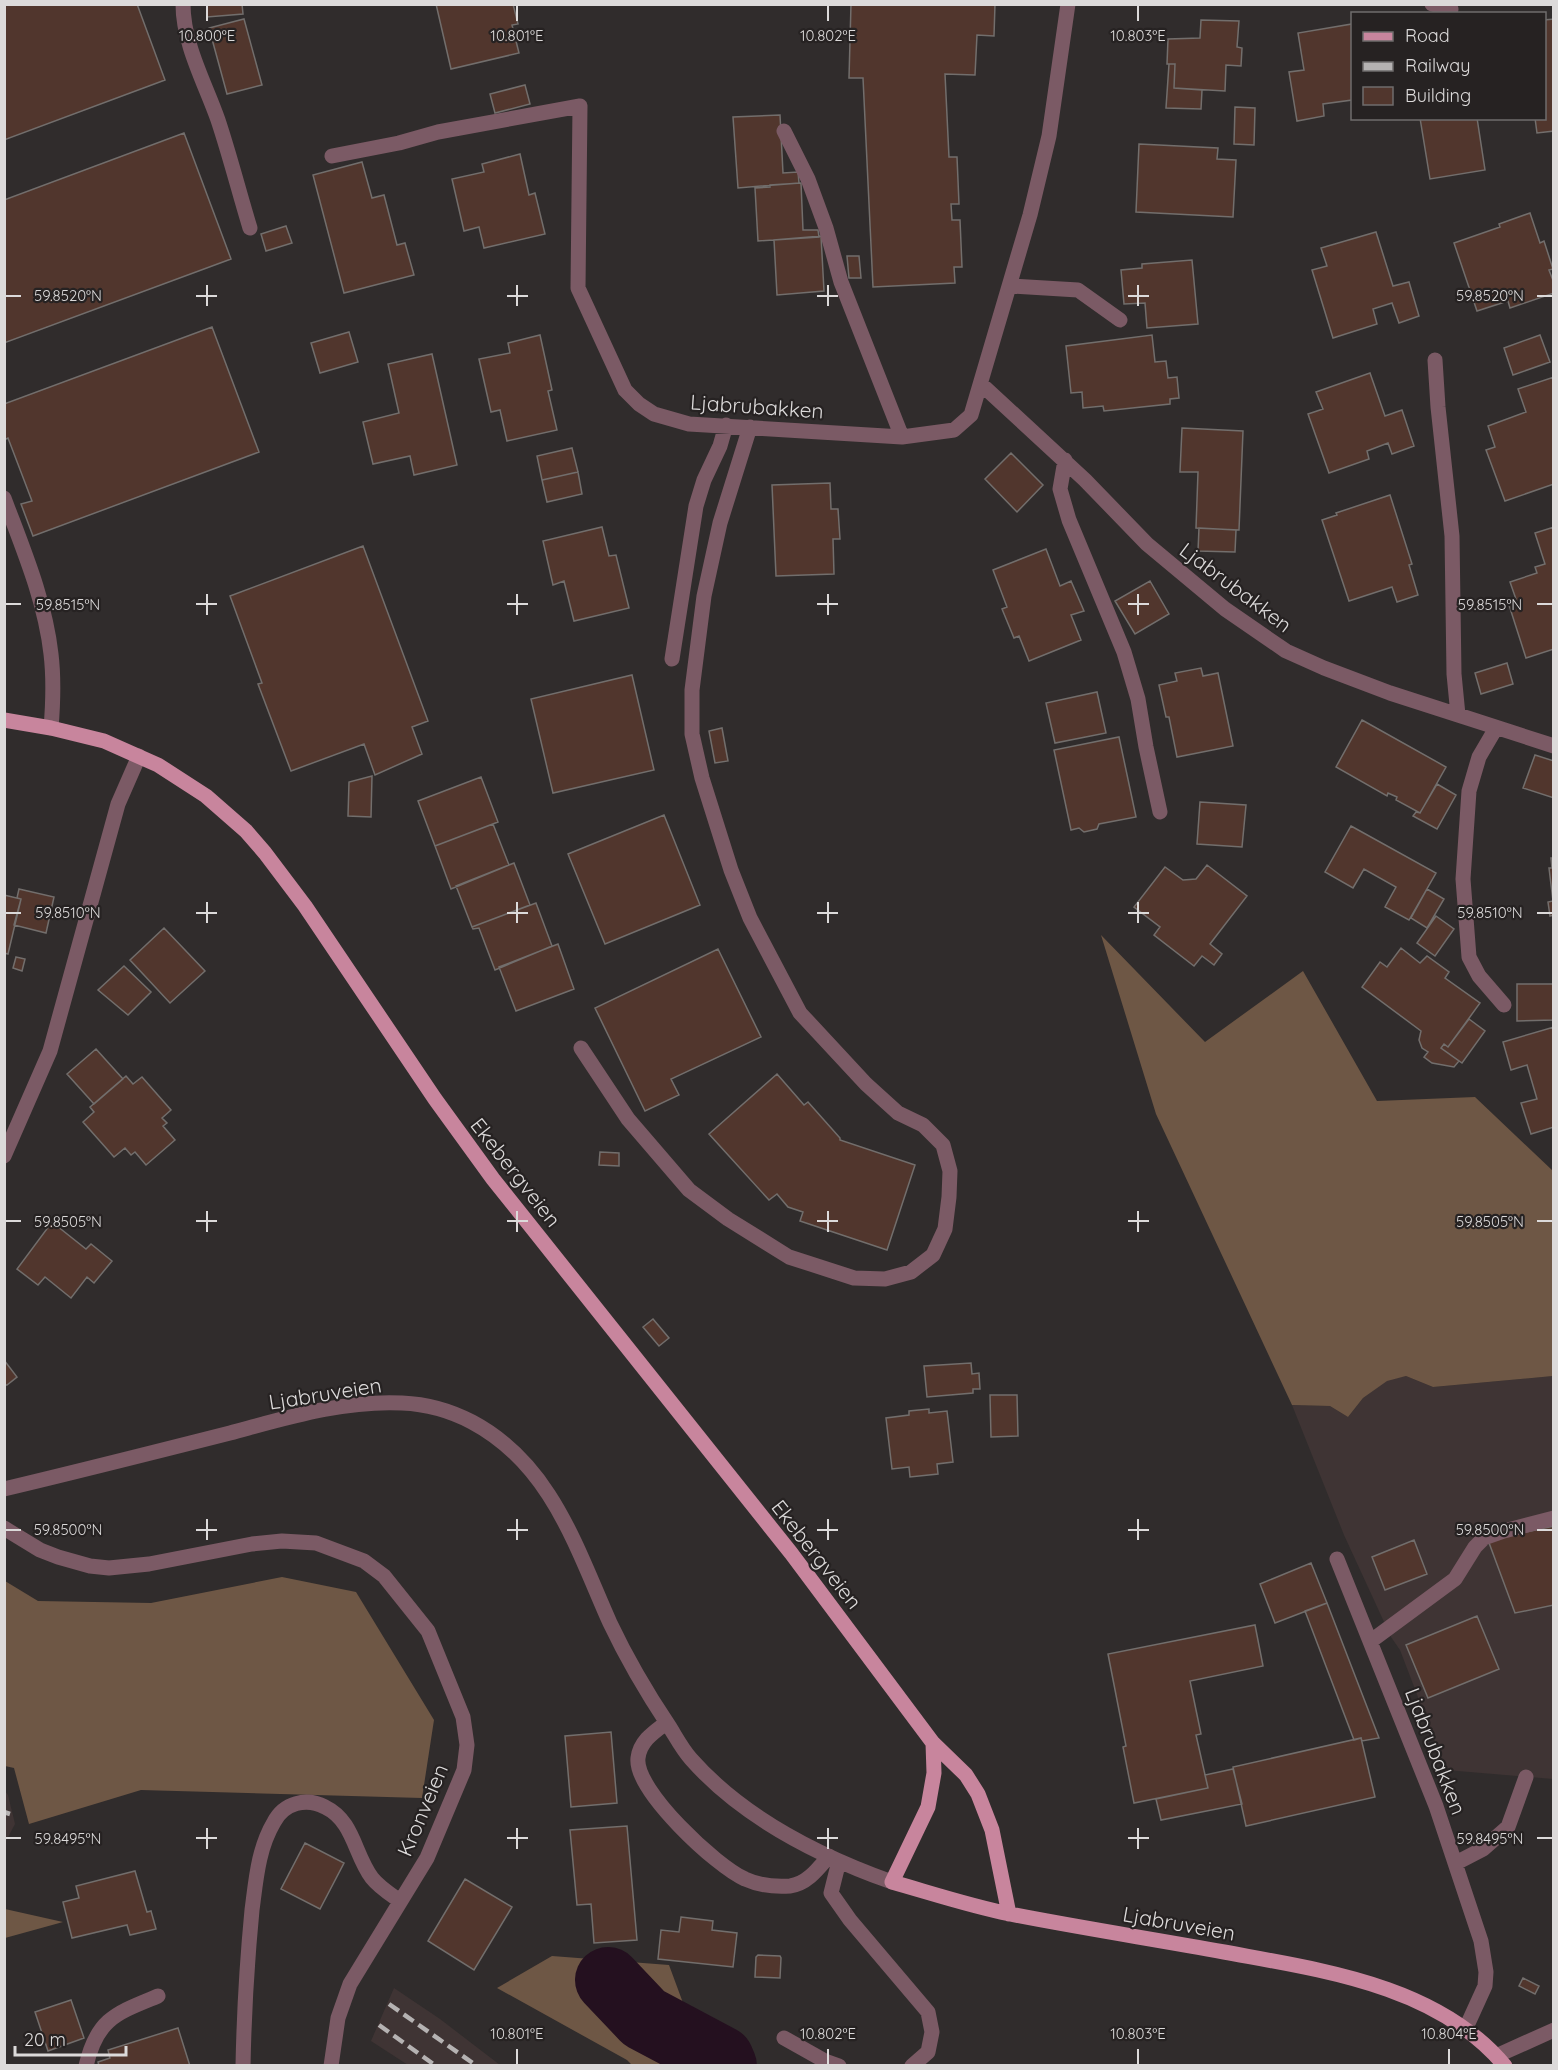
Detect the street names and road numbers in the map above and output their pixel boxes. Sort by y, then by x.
street label: Ljabrubakken [689,388,825,424]
street label: Ljabrubakken [1175,536,1297,638]
street label: Ekebergveien [465,1112,567,1232]
street label: Ljabruveien [267,1371,383,1415]
street label: Ekebergveien [766,1494,868,1614]
street label: Ljabrubakken [1400,1684,1472,1818]
street label: Kronveien [391,1760,453,1860]
street label: Ljabruveien [1121,1900,1237,1946]

